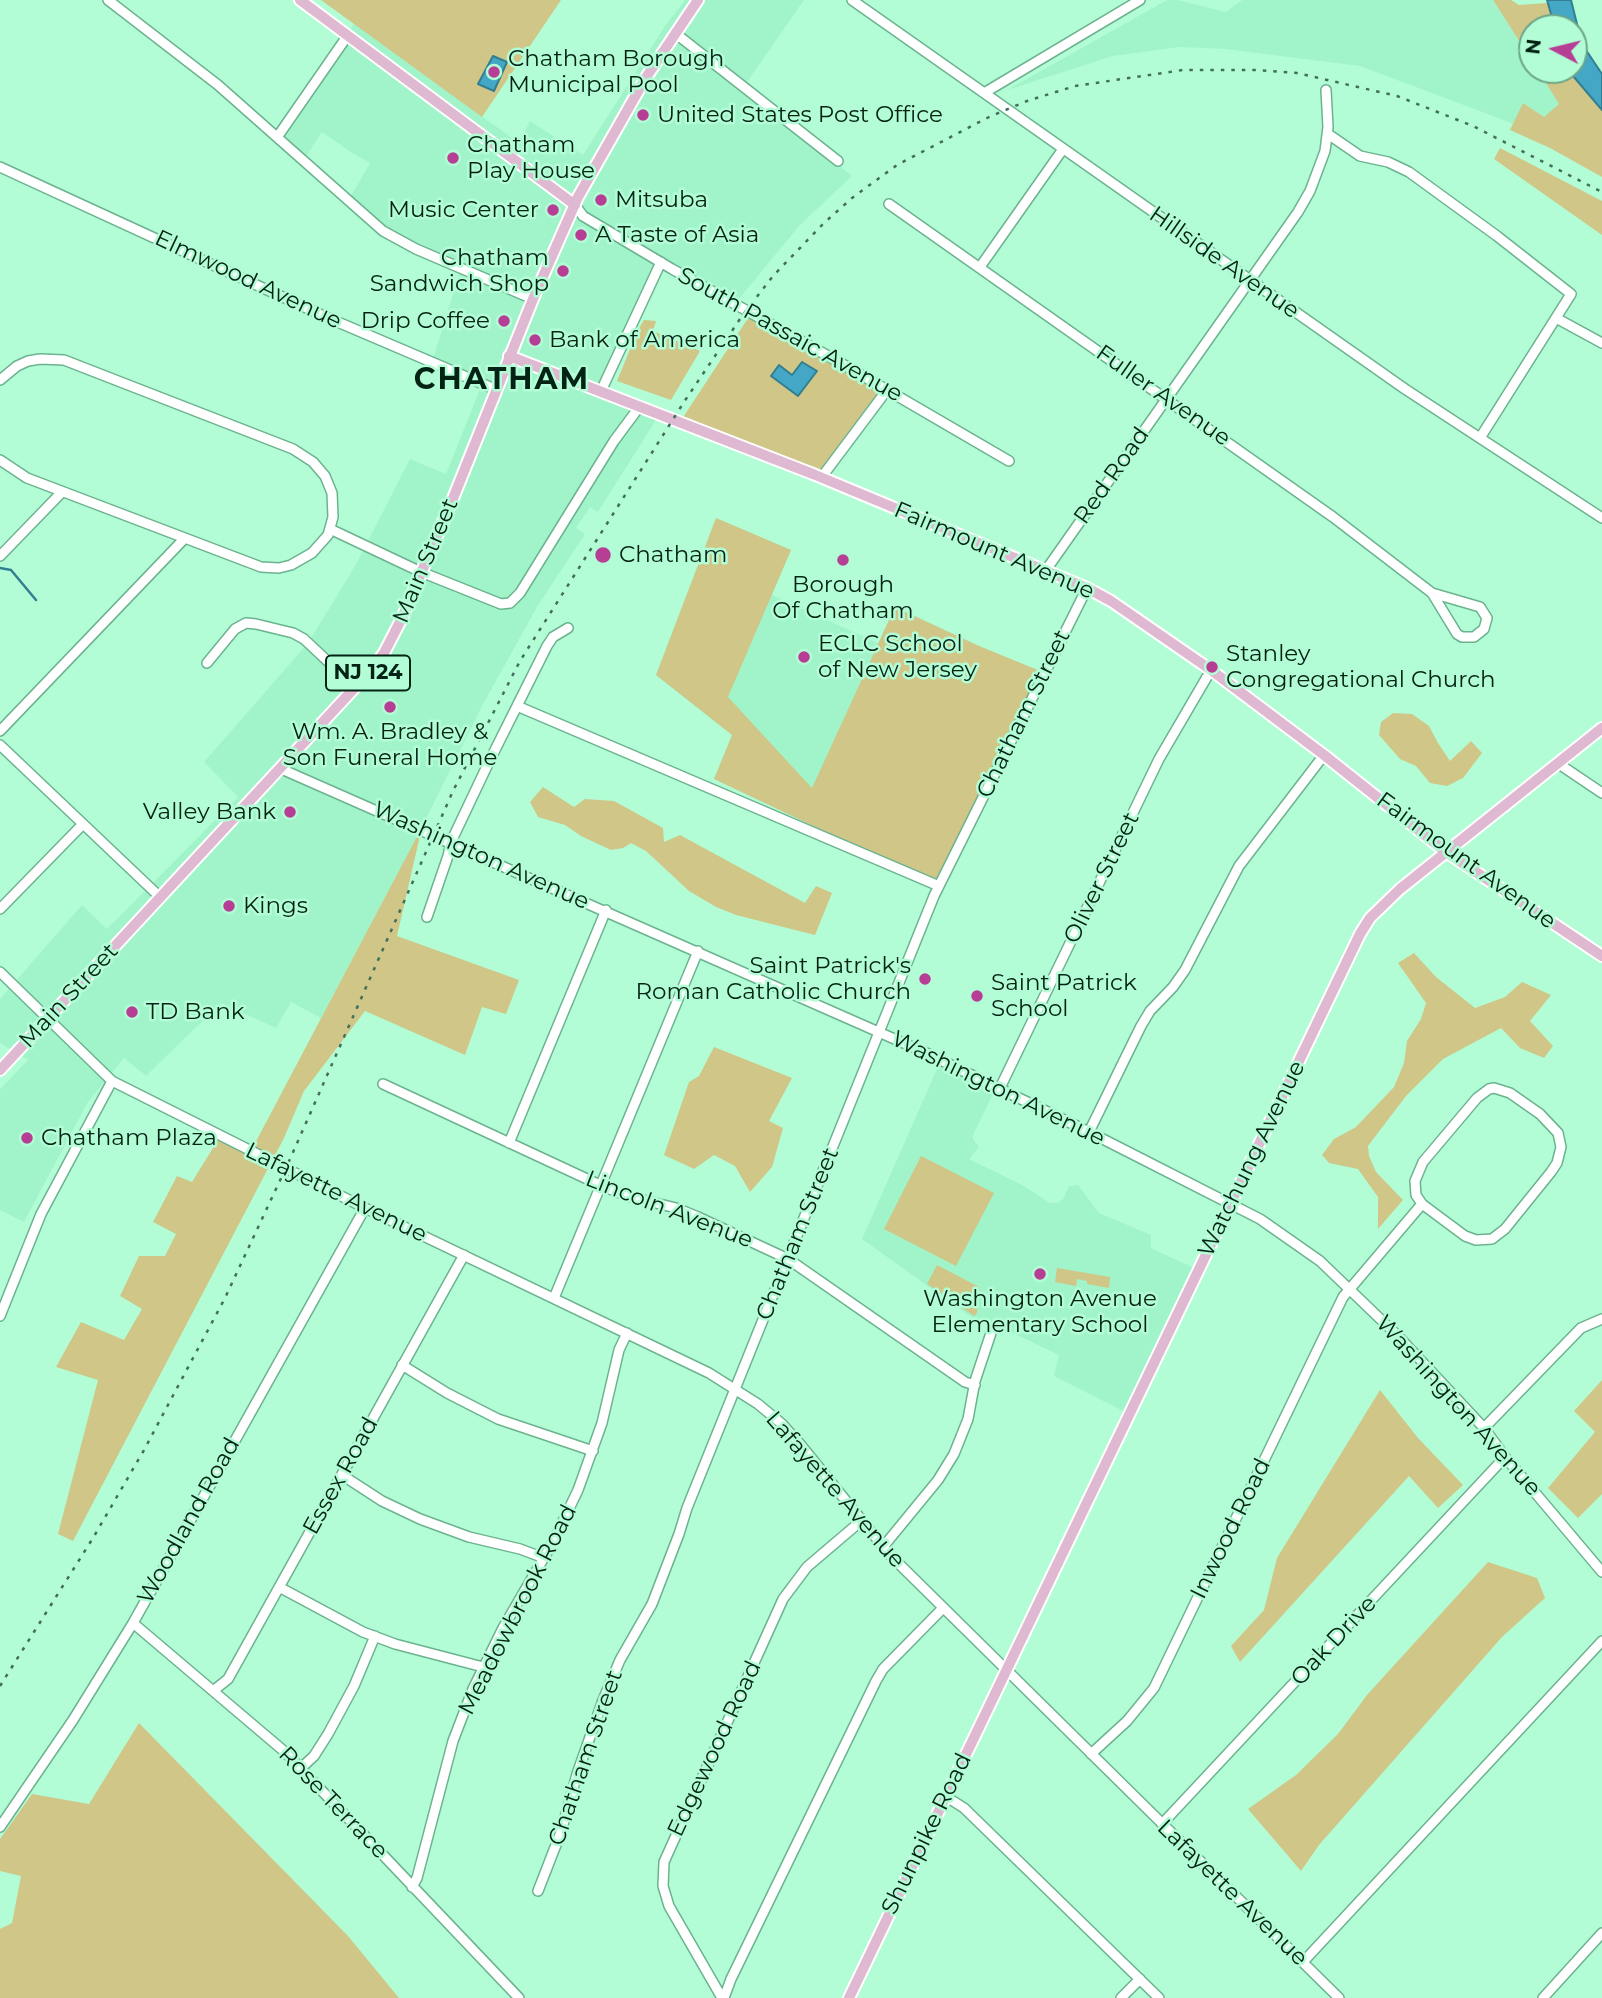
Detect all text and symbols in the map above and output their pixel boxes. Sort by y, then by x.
north arrow [1518,14,1588,84]
text: N [1521,38,1546,56]
place label: Chatham Borough Municipal Pool [508,45,724,99]
marker: Chatham Borough Municipal Pool [486,64,502,80]
place label: United States Post Office [657,101,943,129]
marker: United States Post Office [635,107,651,123]
place label: Chatham Play House [467,131,595,185]
marker: Chatham Play House [445,150,461,166]
place label: Mitsuba [615,186,708,214]
marker: Mitsuba [593,192,609,208]
place label: Music Center [388,196,539,224]
street label: Hillside Avenue [1144,201,1304,325]
marker: Music Center [545,202,561,218]
place label: A Taste of Asia [595,221,759,249]
street label: Elmwood Avenue [150,225,346,335]
marker: A Taste of Asia [573,227,589,243]
place label: Chatham Sandwich Shop [370,244,549,298]
street label: South Passaic Avenue [673,262,907,408]
marker: Chatham Sandwich Shop [555,263,571,279]
place label: Drip Coffee [361,307,490,335]
marker: Drip Coffee [496,313,512,329]
place label: Bank of America [549,326,740,354]
marker: Bank of America [527,332,543,348]
street label: Fuller Avenue [1090,339,1236,453]
district label: CHATHAM [415,362,589,398]
street label: Red Road [1068,422,1156,530]
street label: Main Street [387,494,465,628]
street label: Fairmount Avenue [890,496,1098,606]
place label: Chatham [619,541,727,569]
marker: Chatham [593,545,613,565]
marker: Borough Of Chatham [835,552,851,568]
place label: Borough Of Chatham [772,571,914,625]
street label: Chatham Street [971,625,1077,803]
place label: ECLC School of New Jersey [818,630,977,684]
place label: Stanley Congregational Church [1226,640,1495,694]
marker: ECLC School of New Jersey [796,649,812,665]
road number: NJ 124 [326,656,410,690]
marker: Stanley Congregational Church [1204,659,1220,675]
marker: Wm. A. Bradley & Son Funeral Home [382,699,398,715]
place label: Wm. A. Bradley & Son Funeral Home [283,718,497,772]
street label: Fairmount Avenue [1371,787,1561,935]
street label: Washington Avenue [369,796,593,916]
place label: Valley Bank [143,798,276,826]
marker: Valley Bank [282,804,298,820]
street label: Oliver Street [1058,808,1146,948]
place label: Kings [243,892,308,920]
marker: Kings [221,898,237,914]
street label: Main Street [14,938,124,1054]
place label: Saint Patrick's Roman Catholic Church [635,952,911,1006]
place label: Saint Patrick School [991,969,1137,1023]
marker: Saint Patrick's Roman Catholic Church [917,971,933,987]
marker: Saint Patrick School [969,988,985,1004]
place label: TD Bank [146,998,244,1026]
marker: TD Bank [124,1004,140,1020]
street label: Washington Avenue [887,1025,1109,1153]
street label: Watchung Avenue [1193,1056,1311,1262]
place label: Chatham Plaza [41,1124,217,1152]
marker: Chatham Plaza [19,1130,35,1146]
street label: Lafayette Avenue [241,1137,431,1249]
street label: Chatham Street [751,1144,845,1324]
street label: Lincoln Avenue [581,1165,757,1255]
marker: Washington Avenue Elementary School [1032,1266,1048,1282]
place label: Washington Avenue Elementary School [923,1285,1157,1339]
street label: Washington Avenue [1370,1310,1546,1502]
street label: Lafayette Avenue [759,1406,911,1574]
street label: Essex Road [298,1413,384,1539]
street label: Woodland Road [132,1433,246,1609]
street label: Inwood Road [1185,1454,1277,1604]
street label: Meadowbrook Road [453,1500,583,1720]
street label: Oak Drive [1285,1590,1383,1692]
street label: Edgewood Road [662,1657,768,1841]
street label: Chatham Street [543,1667,629,1849]
street label: Rose Terrace [273,1741,393,1865]
street label: Shunpike Road [876,1749,978,1919]
street label: Lafayette Avenue [1151,1814,1313,1972]

